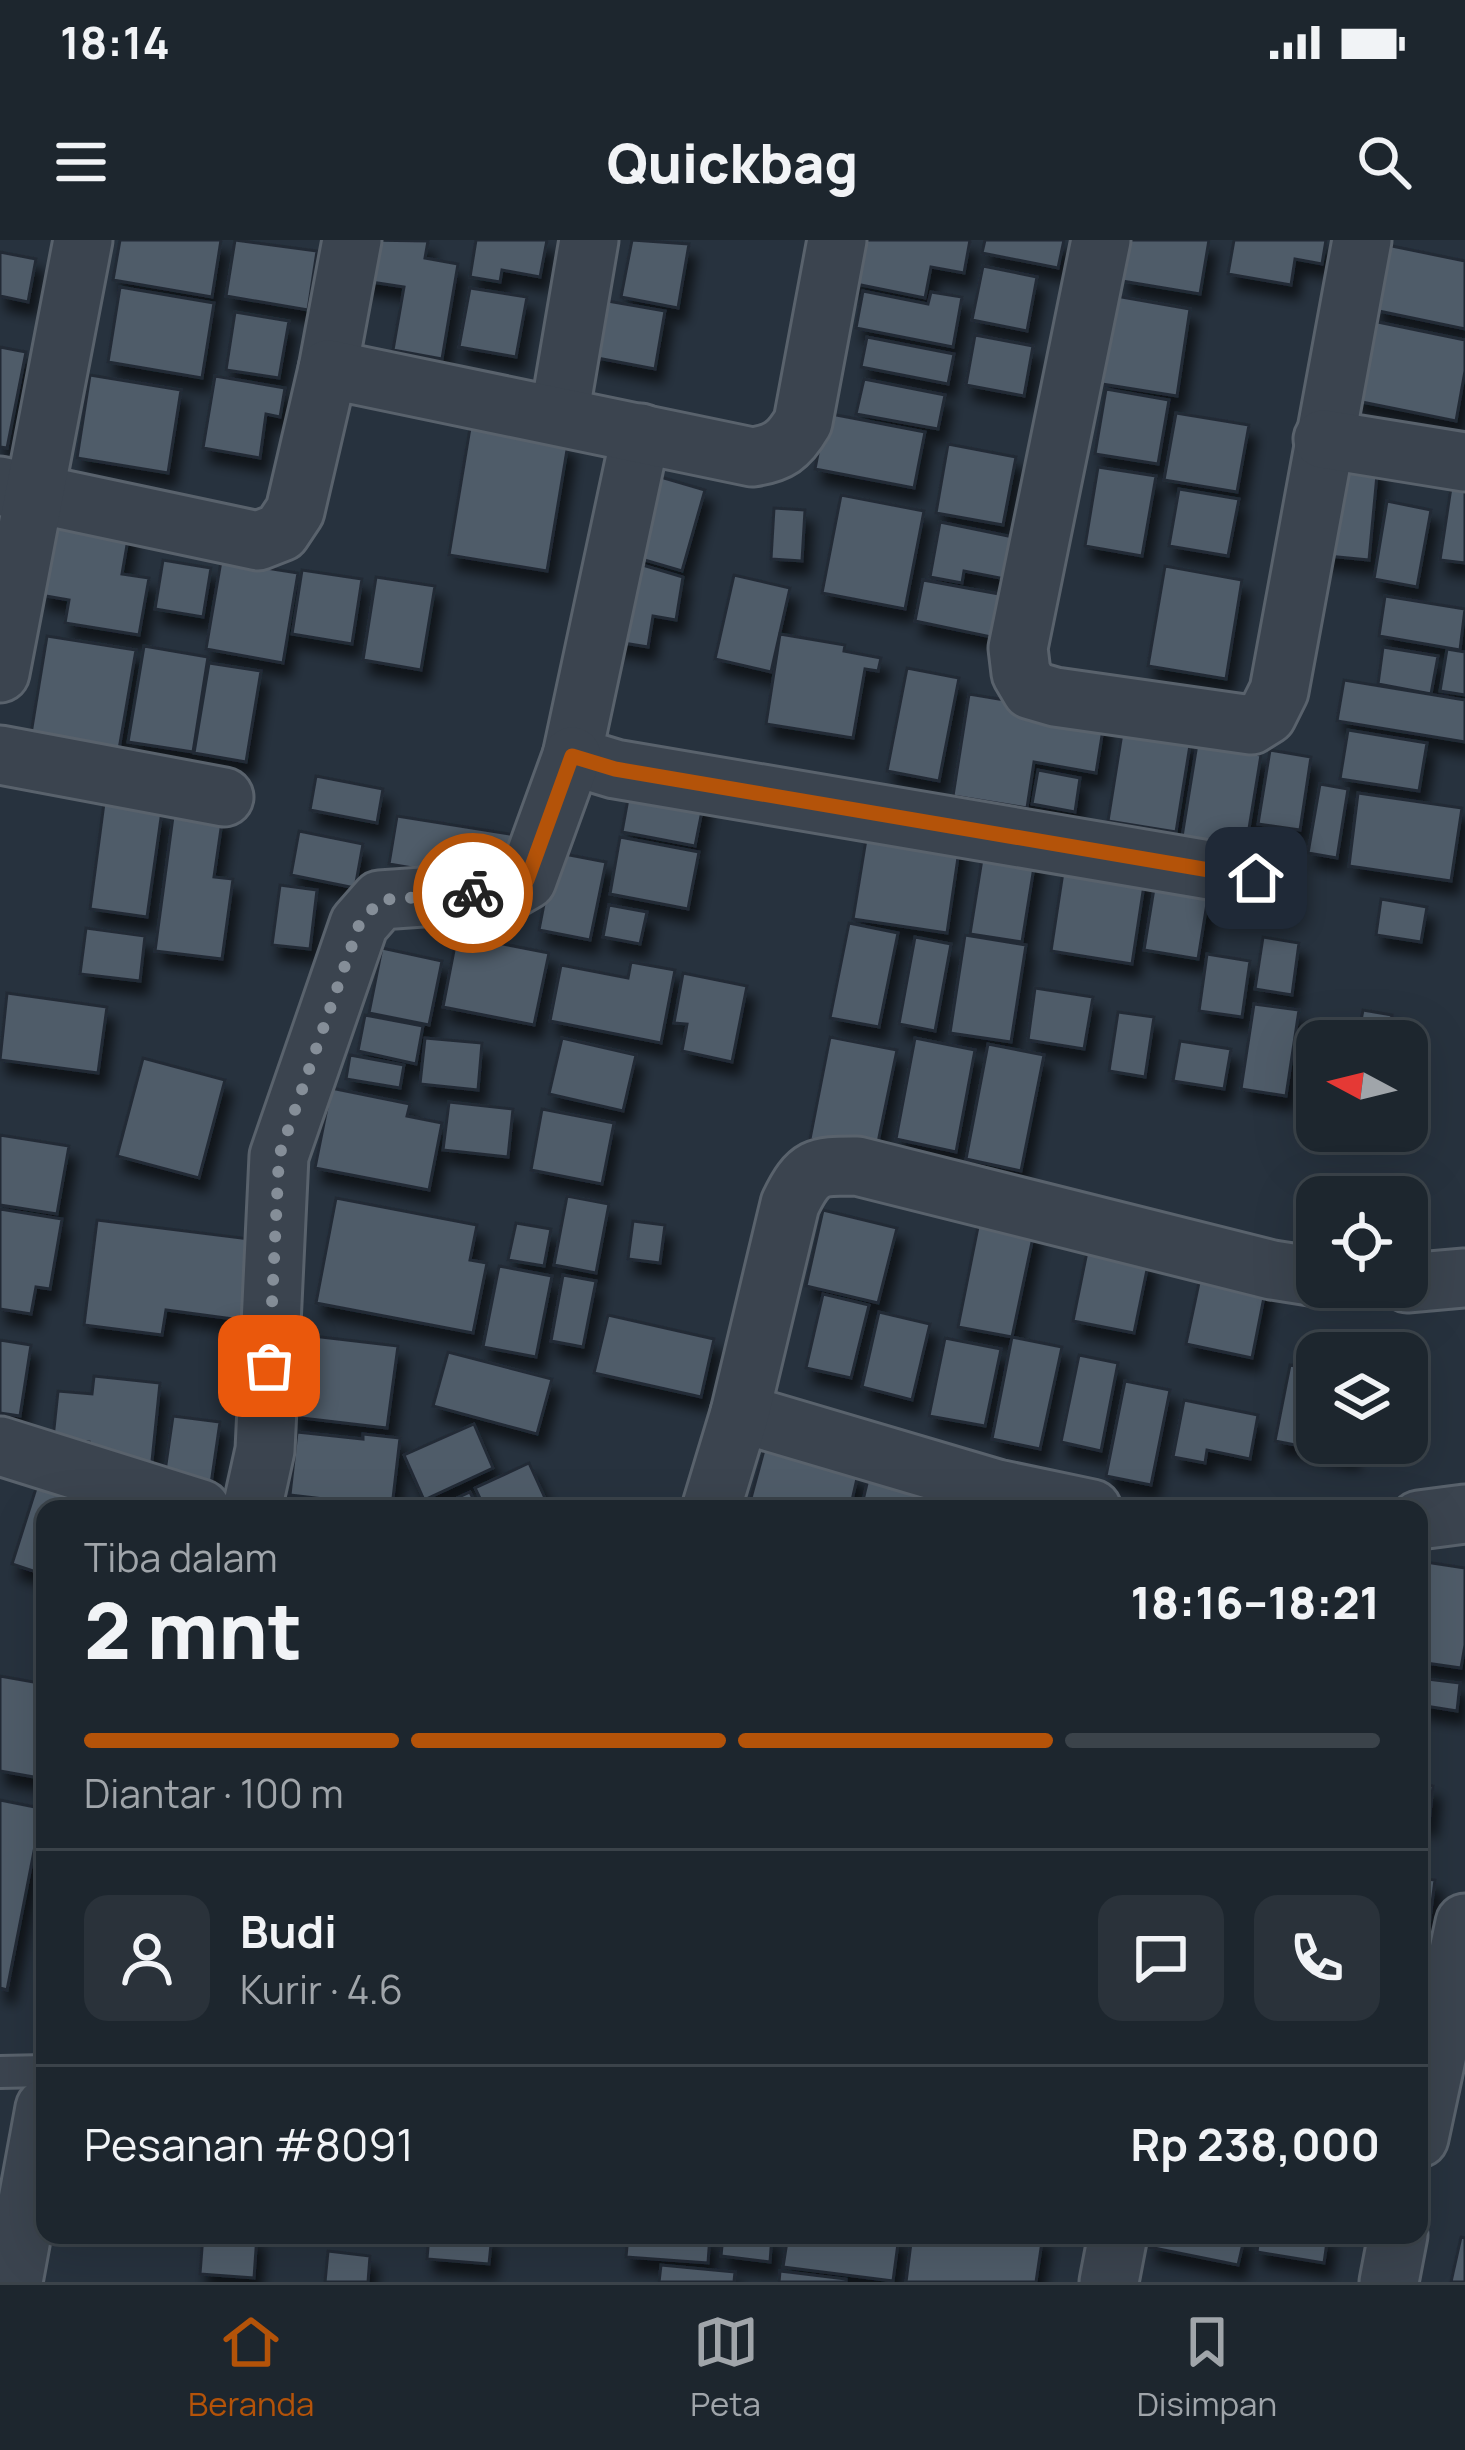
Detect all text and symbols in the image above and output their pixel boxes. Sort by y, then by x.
text: 18:14 [60,11,170,73]
text: Quickbag [607,125,858,199]
icon: menu [48,129,114,195]
icon: search [1351,129,1417,195]
pin [1205,827,1307,929]
courier [413,833,533,953]
icon: home [1223,845,1289,911]
icon: bike [440,860,506,926]
north arrow [1296,1020,1428,1152]
map controls [1296,1020,1428,1464]
button: locate [1296,1176,1428,1308]
pin [218,1315,320,1417]
button: layers [1296,1332,1428,1464]
icon: bag [236,1333,302,1399]
text: Tiba dalam [84,1530,278,1584]
text: 18:16–18:21 [1131,1571,1380,1633]
text: 2 mnt [84,1576,302,1682]
text: Diantar · 100 m [84,1766,344,1820]
button: person [84,1895,210,2021]
button: chat [1098,1895,1224,2021]
button: phone [1254,1895,1380,2021]
text: Budi [240,1900,337,1962]
text: Kurir · 4.6 [240,1962,403,2016]
text: Pesanan #8091 [84,2113,414,2175]
text: Rp 238,000 [1131,2113,1380,2175]
tab: Beranda [188,2309,314,2426]
tab: Peta [690,2309,761,2426]
tab: Disimpan [1137,2309,1277,2426]

